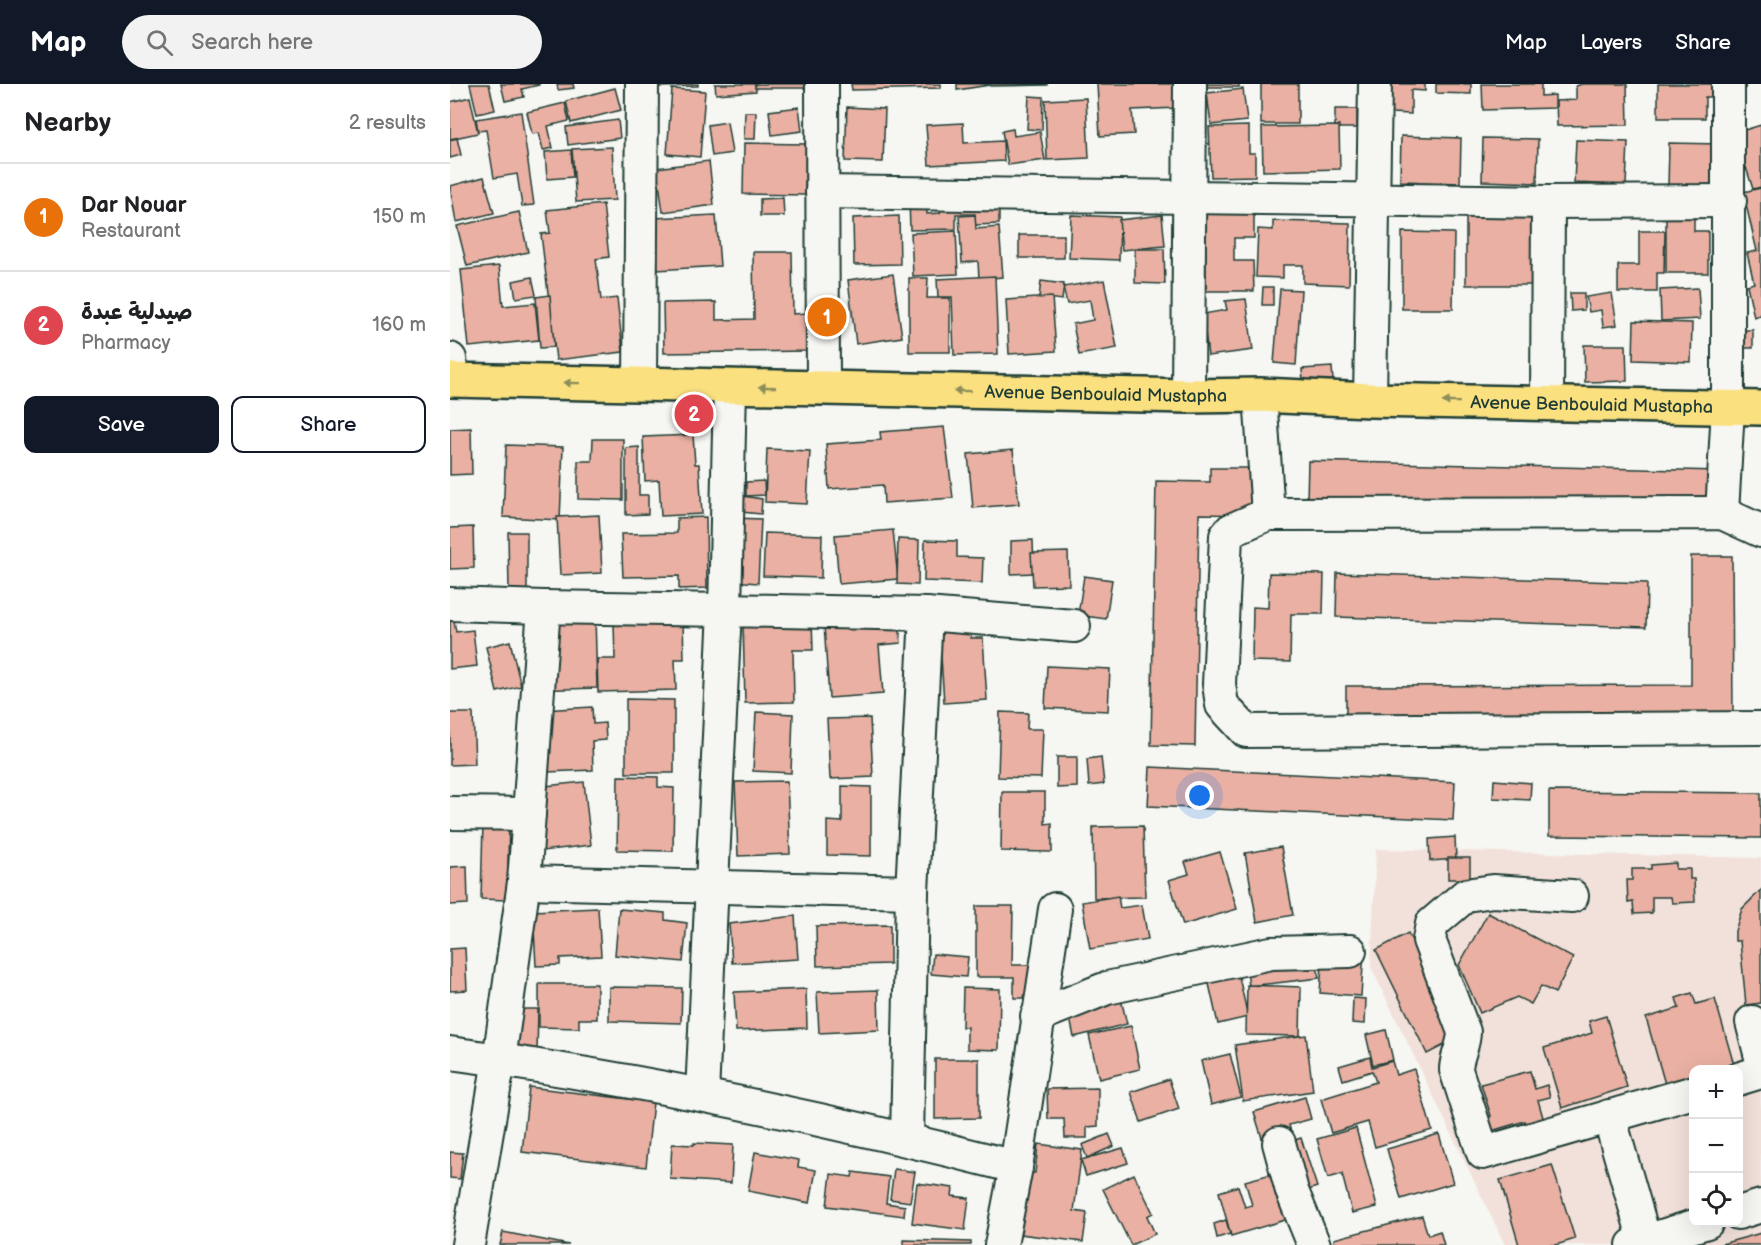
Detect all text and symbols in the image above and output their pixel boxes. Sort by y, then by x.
search box [122,15,542,69]
text: Map [30,26,86,59]
icon: search [143,26,176,59]
text: Search here [191,29,313,56]
text: Map [1505,30,1547,55]
text: Layers [1580,30,1642,55]
text: Share [1675,30,1731,55]
text: Nearby [24,108,111,139]
text: 2 results [349,111,426,135]
text: Dar Nouar [81,192,186,219]
text: 1 [39,205,48,229]
text: 150 m [373,205,426,229]
text: Restaurant [81,219,181,243]
pin: 1 [808,294,847,340]
text: صيدلية عبدة [81,299,192,326]
text: 2 [38,313,49,337]
text: 160 m [372,313,426,337]
text: Pharmacy [81,331,171,355]
one-way arrow [562,378,581,387]
street label: Avenue Benboulaid Mustapha [984,381,1227,407]
one-way arrow [757,382,776,392]
one-way arrow [952,386,971,396]
pin: 2 [674,392,714,436]
street label: Avenue Benboulaid Mustapha [1470,392,1713,418]
button: Save [24,396,219,453]
button: Share [231,396,426,453]
one-way arrow [1441,397,1460,406]
your location [1185,781,1214,810]
map controls [1689,1065,1743,1227]
button: + [1689,1065,1743,1119]
button: − [1689,1119,1743,1173]
button: locate [1689,1173,1743,1227]

